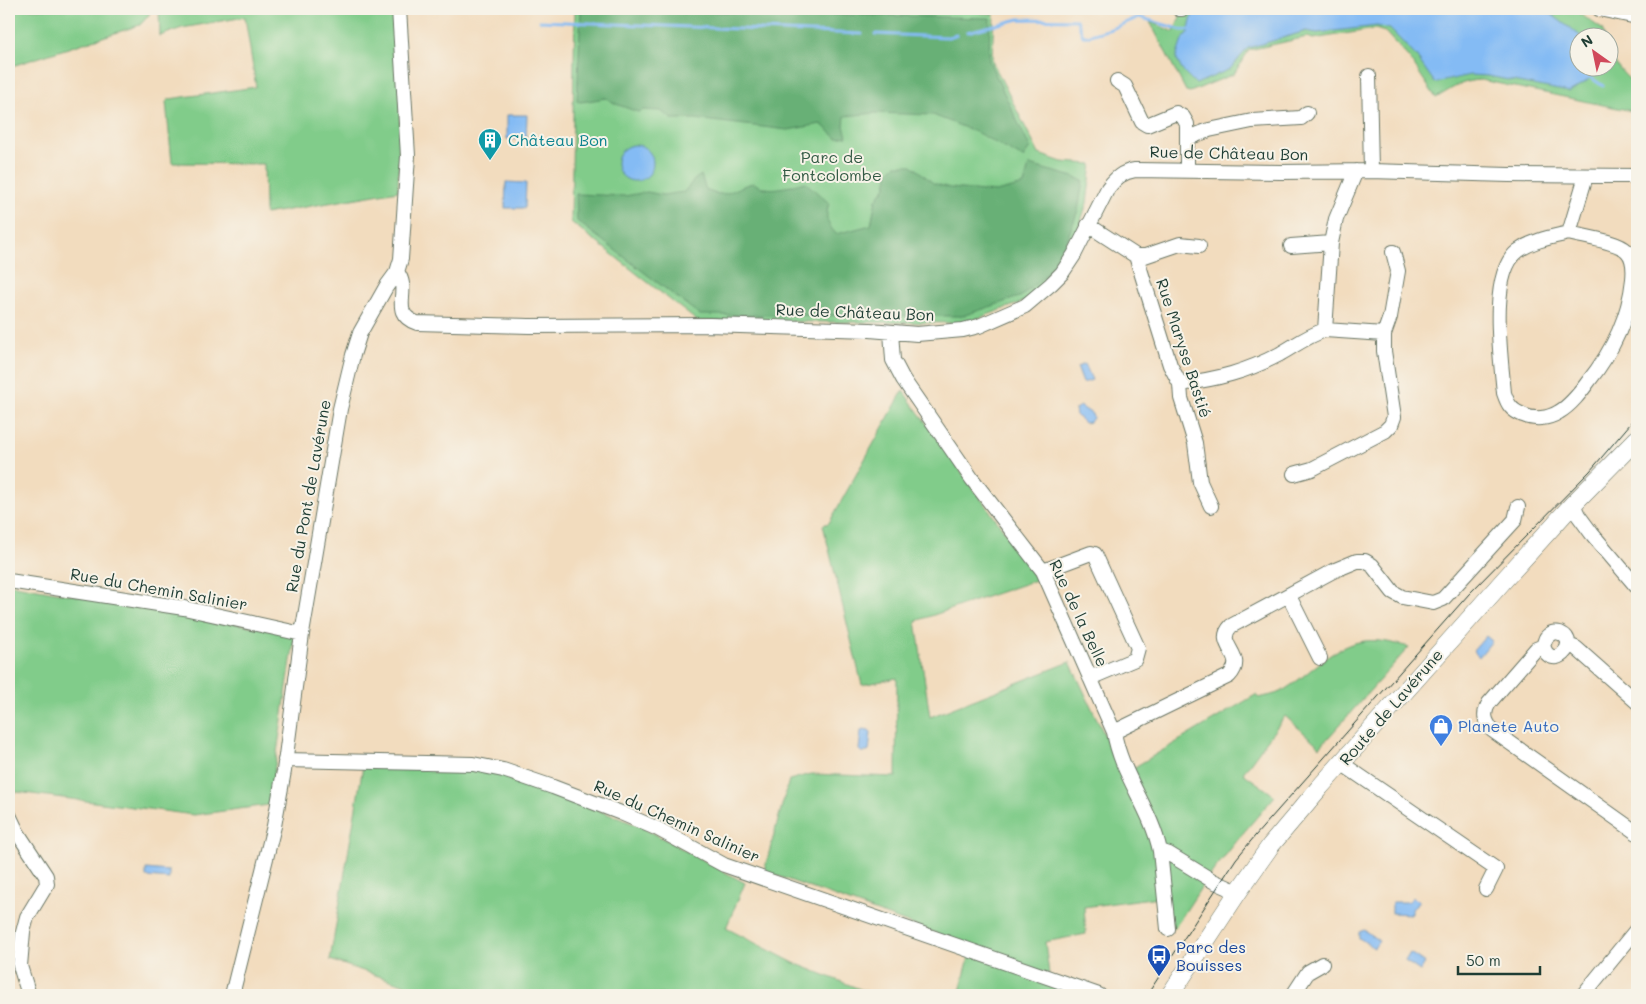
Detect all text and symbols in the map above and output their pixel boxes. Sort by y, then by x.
north arrow [1568,28,1618,78]
text: N [1577,30,1596,52]
building icon: Château Bon [477,127,503,161]
place label: Château Bon [508,129,608,150]
street label: Rue de Château Bon [1149,141,1309,164]
park label: Parc de Fontcolombe [782,146,882,185]
street label: Rue Maryse Bastié [1152,275,1217,420]
street label: Rue de Château Bon [775,298,935,325]
street label: Rue du Pont de Lavérune [280,398,335,594]
street label: Rue de la Belle [1045,556,1114,670]
street label: Rue du Chemin Salinier [69,563,249,614]
street label: Route de Lavérune [1334,644,1447,769]
shop icon: Planete Auto [1428,713,1454,747]
place label: Planete Auto [1458,715,1559,736]
street label: Rue du Chemin Salinier [591,774,764,867]
place label: Parc des Bouisses [1176,936,1246,975]
bus stop icon: Parc des Bouisses [1146,943,1172,977]
scale bar [1458,944,1541,976]
text: 50 m [1466,950,1501,970]

